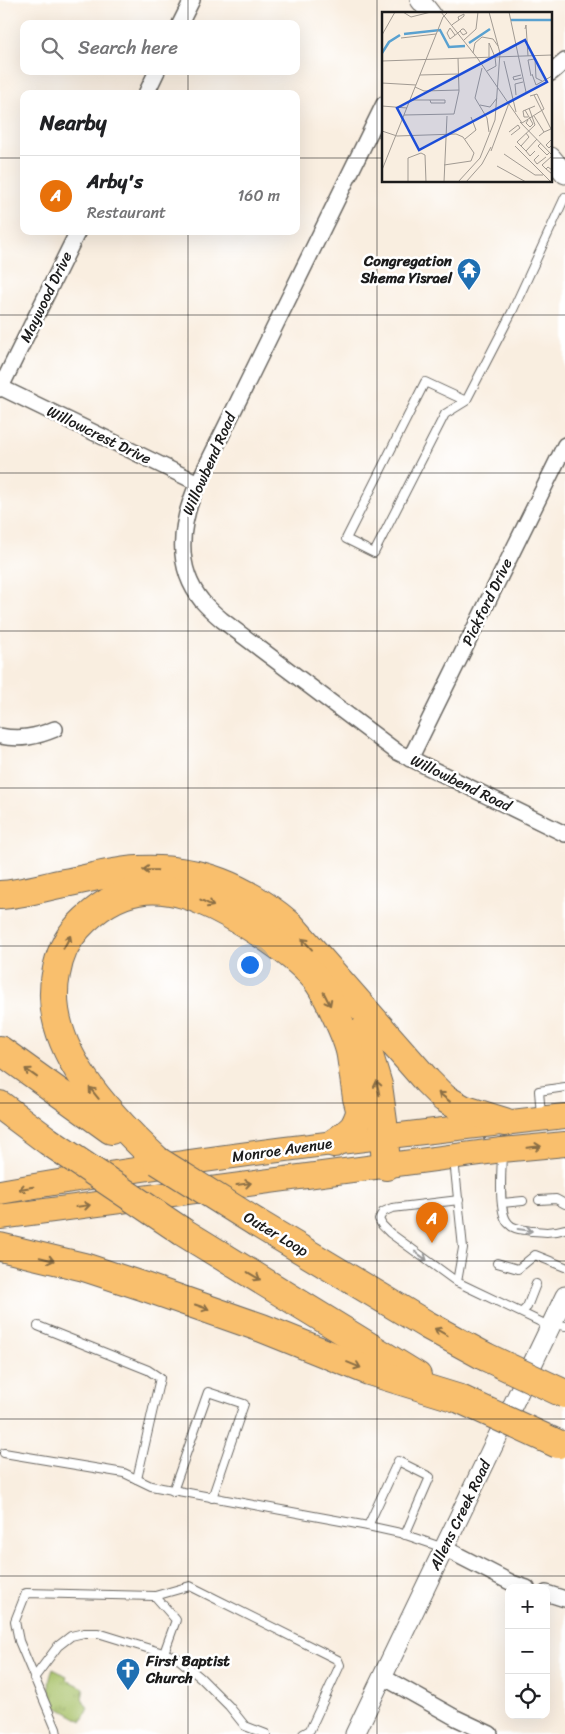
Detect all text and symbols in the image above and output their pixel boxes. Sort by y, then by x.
inset map [382,12,552,182]
search box [20,20,300,75]
text: Search here [78,31,178,64]
icon: search [38,34,66,62]
text: Nearby [40,104,106,142]
text: Arby's [87,165,143,198]
text: A [51,181,61,210]
text: 160 m [237,181,280,210]
text: Restaurant [87,198,166,227]
street label: Maywood Drive [13,247,79,347]
place label: Congregation Shema Yisrael [360,248,453,291]
temple icon: Congregation Shema Yisrael [456,257,482,291]
street label: Willowcrest Drive [42,398,156,472]
street label: Willowbend Road [175,408,244,519]
street label: Pickford Drive [455,553,520,650]
street label: Willowbend Road [406,747,517,819]
one-way arrow [142,865,158,875]
one-way arrow [200,898,215,908]
one-way arrow [62,935,72,950]
one-way arrow [301,937,313,950]
your location [237,952,263,978]
one-way arrow [322,991,332,1006]
one-way arrow [24,1068,38,1078]
one-way arrow [372,1081,382,1097]
one-way arrow [88,1087,99,1100]
one-way arrow [438,1092,451,1103]
street label: Monroe Avenue [230,1130,334,1170]
one-way arrow [525,1142,541,1152]
one-way arrow [236,1179,252,1189]
one-way arrow [18,1183,34,1193]
one-way arrow [75,1201,91,1211]
pin: A [416,1202,448,1243]
street label: Outer Loop [238,1204,314,1264]
one-way arrow [517,1225,533,1235]
one-way arrow [414,1251,428,1261]
one-way arrow [39,1255,55,1264]
one-way arrow [247,1272,261,1282]
one-way arrow [194,1303,210,1312]
one-way arrow [434,1327,449,1337]
one-way arrow [346,1361,361,1371]
street label: Allens Creek Road [422,1455,498,1575]
map controls [505,1584,550,1719]
button: + [505,1584,550,1629]
button: − [505,1629,550,1674]
place label: First Baptist Church [145,1648,230,1691]
church icon: First Baptist Church [115,1657,141,1691]
button: locate [505,1674,550,1719]

